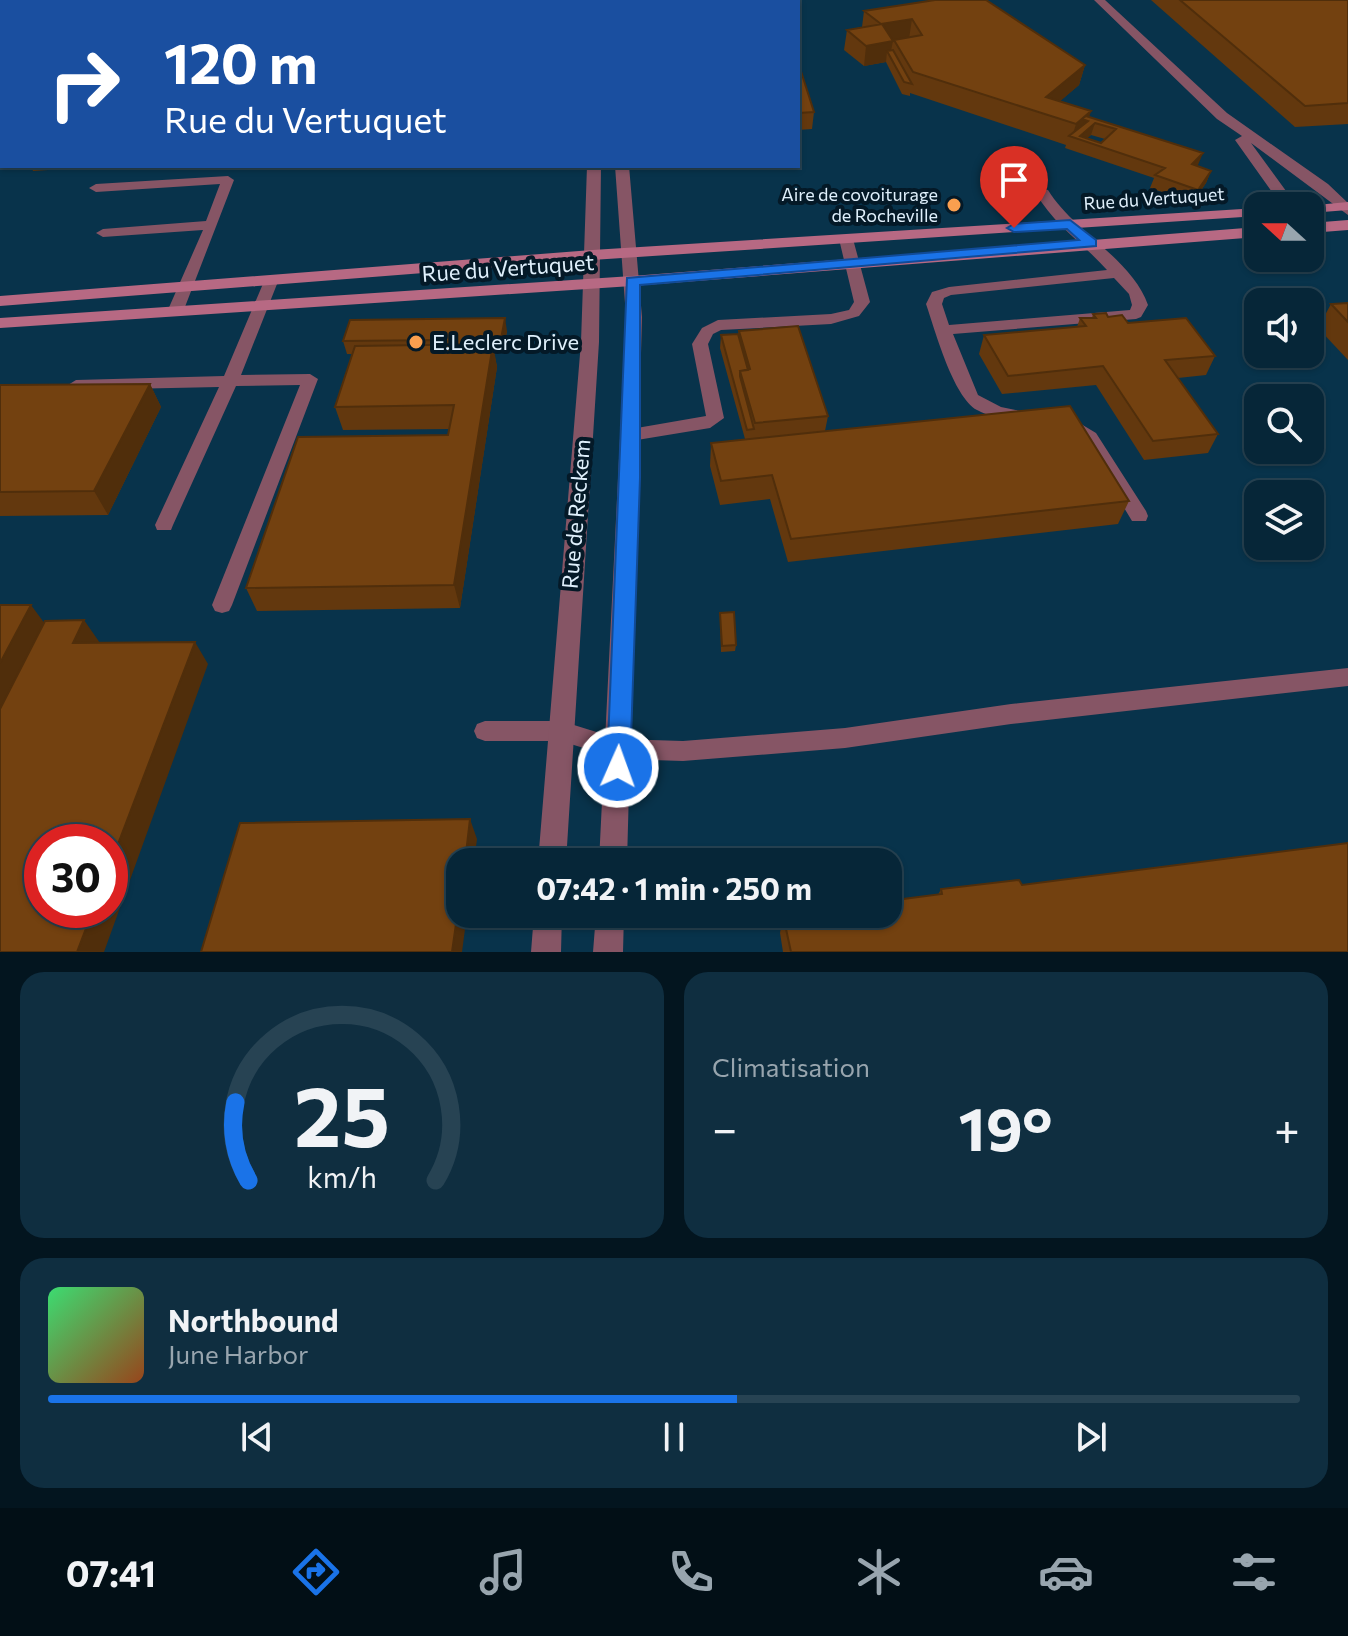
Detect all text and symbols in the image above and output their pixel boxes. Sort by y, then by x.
text: 120 m [164,27,318,96]
icon: right [32,32,136,136]
text: Rue du Vertuquet [164,96,447,140]
pin [980,146,1048,228]
icon: arrive [992,158,1036,202]
street label: Rue du Vertuquet [1083,182,1225,214]
place label: Aire de covoiturage de Rocheville [781,183,938,226]
north arrow [1244,192,1324,272]
map controls [1244,192,1324,560]
marker: Aire de covoiturage de Rocheville [945,196,963,214]
street label: Rue du Vertuquet [421,248,595,287]
button: sound [1244,288,1324,368]
place label: E.Leclerc Drive [432,328,579,355]
marker: E.Leclerc Drive [407,333,425,351]
button: search [1244,384,1324,464]
street label: Rue de Reckem [556,438,595,590]
button: layers [1244,480,1324,560]
position arrow [576,725,660,809]
speed limit sign: 30 [24,824,128,928]
text: 07:42 · 1 min · 250 m [536,869,812,906]
text: Climatisation [712,1051,870,1082]
text: 25 [294,1062,390,1164]
text: 19° [958,1090,1053,1163]
text: − [712,1100,737,1154]
text: + [1274,1100,1300,1154]
text: km/h [307,1159,377,1194]
text: Northbound [168,1301,339,1338]
text: June Harbor [168,1338,308,1369]
icon: previous [235,1415,279,1459]
icon: pause [652,1415,696,1459]
icon: next [1069,1415,1113,1459]
icon: directions [288,1544,344,1600]
icon: music [475,1544,531,1600]
icon: phone [663,1544,719,1600]
icon: climate [851,1544,907,1600]
icon: car [1038,1544,1094,1600]
icon: filters [1226,1544,1282,1600]
text: 07:41 [66,1550,156,1594]

